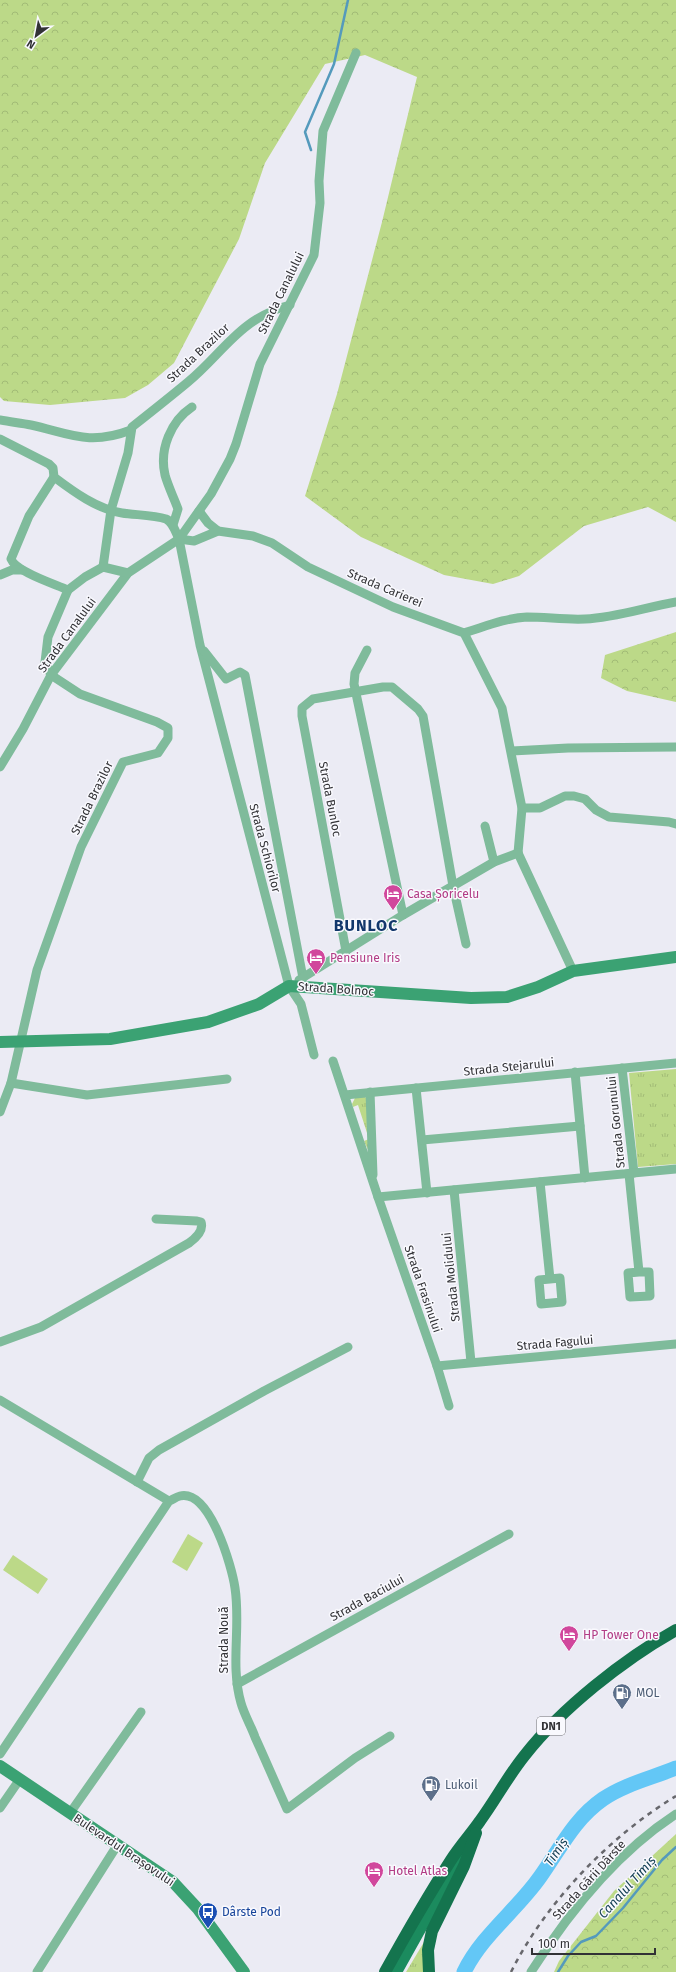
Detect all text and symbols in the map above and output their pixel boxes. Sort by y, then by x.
north arrow [16,16,56,56]
text: N [24,37,38,52]
street label: Strada Canalului [255,250,307,336]
street label: Strada Brazilor [164,320,232,385]
street label: Strada Carierei [345,566,425,610]
street label: Strada Canalului [35,595,99,675]
street label: Strada Brazilor [68,759,116,837]
street label: Strada Bunloc [316,760,344,838]
street label: Strada Schiorilor [246,802,284,894]
hotel icon: Casa Șoricelu [382,883,404,911]
place label: Casa Șoricelu [407,887,479,902]
district label: BUNLOC [334,916,398,935]
hotel icon: Pensiune Iris [305,947,327,975]
place label: Pensiune Iris [330,951,400,965]
street label: Strada Bolnoc [298,979,375,999]
street label: Strada Stejarului [463,1055,555,1079]
street label: Strada Gorunului [604,1075,628,1169]
street label: Strada Molidului [439,1232,463,1322]
street label: Strada Frasinului [401,1243,445,1335]
street label: Strada Fagului [516,1333,594,1353]
street label: Strada Baciului [328,1572,406,1624]
street label: Strada Nouă [217,1606,231,1674]
hotel icon: HP Tower One [558,1624,580,1652]
place label: HP Tower One [583,1628,659,1642]
fuel station icon: MOL [611,1682,633,1710]
place label: MOL [636,1686,660,1700]
road number: DN1 [537,1717,565,1735]
fuel station icon: Lukoil [420,1774,442,1802]
place label: Lukoil [445,1778,478,1792]
street label: Bulevardul Brașovului [70,1811,177,1890]
water label: Timiș [541,1835,572,1870]
street label: Strada Gării Dârste [550,1837,628,1923]
water label: Canalul Timiș [595,1853,660,1922]
hotel icon: Hotel Atlas [363,1860,385,1888]
place label: Hotel Atlas [388,1864,448,1878]
bus stop icon: Dârste Pod [197,1901,219,1929]
place label: Dârste Pod [222,1905,281,1919]
scale bar [532,1930,655,1956]
text: 100 m [538,1937,570,1951]

